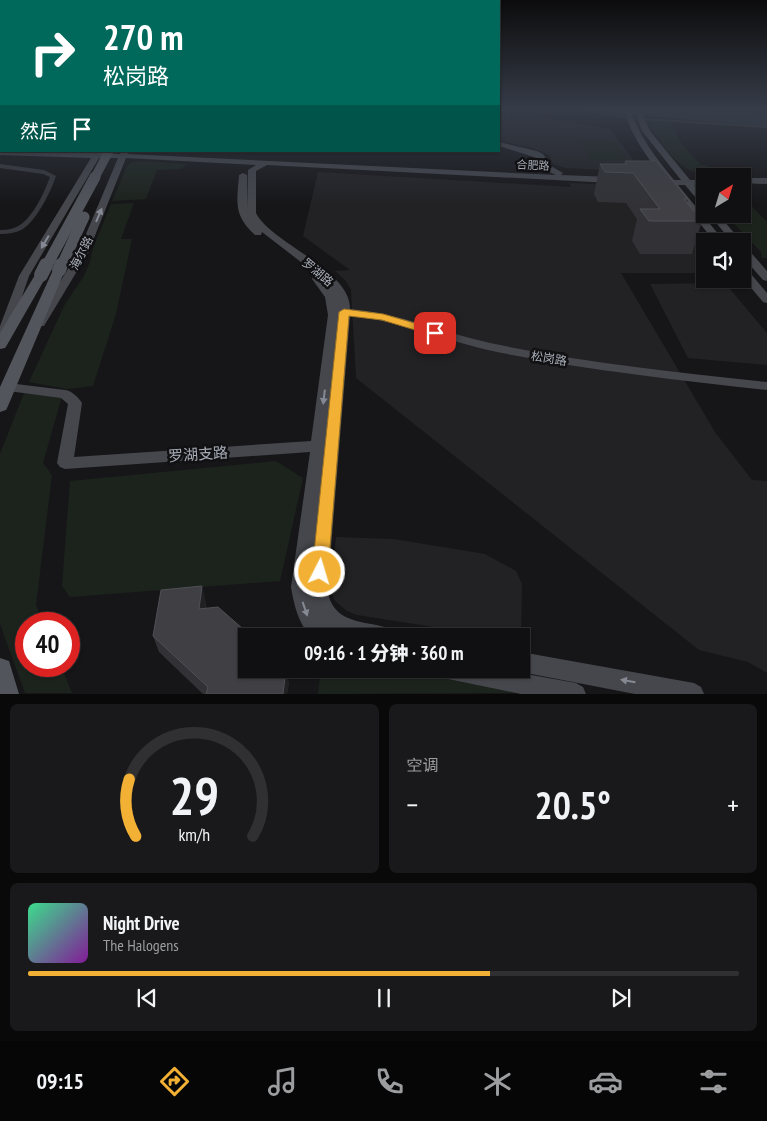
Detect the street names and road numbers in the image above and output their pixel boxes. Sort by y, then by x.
street label: 合肥路 [516,157,550,173]
street label: 海尔路 [66,234,96,272]
street label: 罗湖路 [299,255,337,289]
street label: 松岗路 [530,348,568,368]
street label: 罗湖支路 [167,442,229,466]

